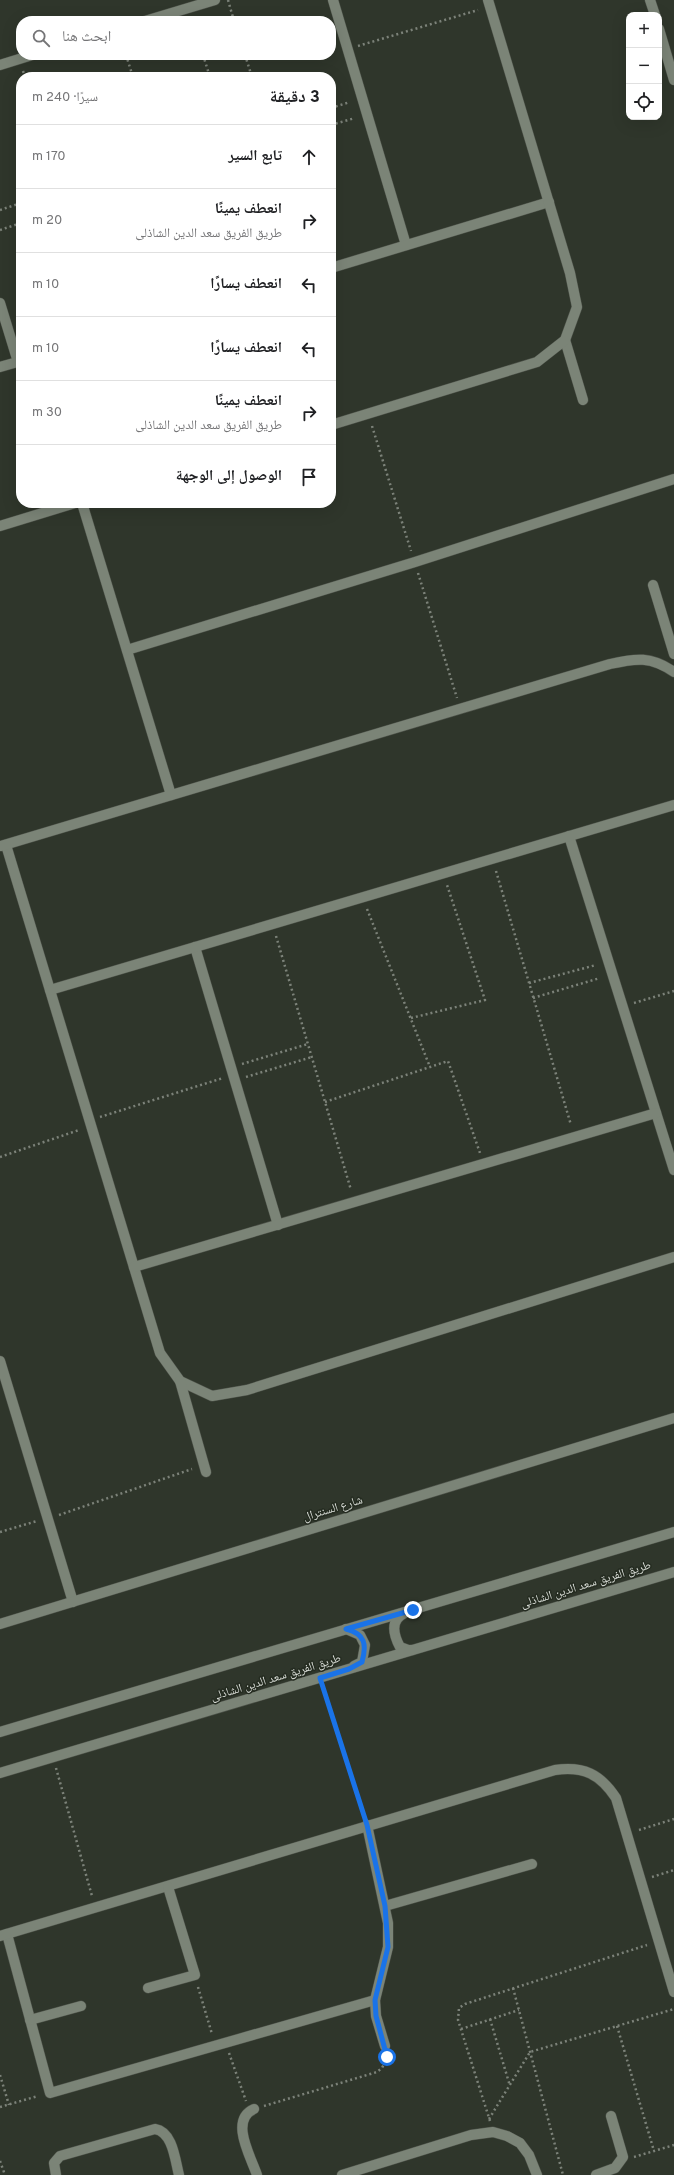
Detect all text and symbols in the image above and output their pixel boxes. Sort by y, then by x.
map controls [626,12,662,120]
button: + [626,12,662,48]
search box [16,16,336,60]
icon: search [30,27,52,49]
text: ابحث هنا [62,28,111,47]
button: − [626,48,662,84]
button: locate [626,84,662,120]
text: 3 دقيقة [270,87,320,109]
text: سيرًا · 240 m [32,90,98,106]
icon: ahead [298,146,320,168]
text: تابع السير [228,147,282,166]
text: 170 m [32,149,66,165]
text: انعطف يمينًا [215,200,282,219]
icon: right [298,210,320,232]
text: 20 m [32,213,62,229]
text: طريق الفريق سعد الدين الشاذلى [135,226,282,242]
icon: left [298,274,320,296]
text: انعطف يسارًا [210,275,282,294]
text: 10 m [32,277,59,293]
icon: left [298,338,320,360]
text: انعطف يسارًا [210,339,282,358]
text: 10 m [32,341,59,357]
text: انعطف يمينًا [215,392,282,411]
icon: right [298,402,320,424]
text: 30 m [32,405,62,421]
text: طريق الفريق سعد الدين الشاذلى [135,418,282,434]
icon: arrive [298,466,320,488]
text: الوصول إلى الوجهة [176,467,282,486]
street label: شارع السنترال [301,1492,365,1526]
street label: طريق الفريق سعد الدين الشاذلى [519,1558,653,1612]
route end [404,1601,422,1619]
street label: طريق الفريق سعد الدين الشاذلى [209,1651,343,1705]
route start [378,2048,396,2066]

